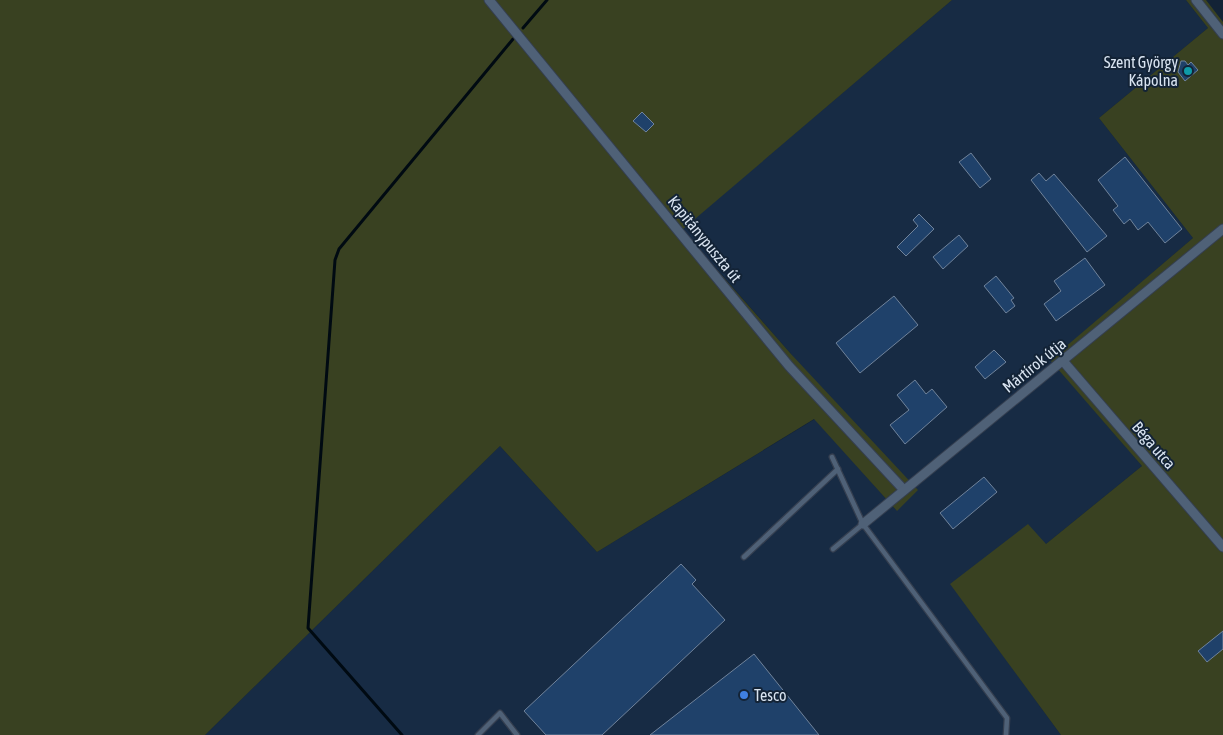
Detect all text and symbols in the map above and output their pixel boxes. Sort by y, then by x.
place label: Szent György Kápolna [1104,53,1178,90]
marker: Szent György Kápolna [1182,65,1194,77]
street label: Kapitánypuszta út [664,192,746,287]
street label: Mártírok útja [999,334,1070,397]
street label: Béga utca [1128,418,1179,473]
place label: Tesco [754,686,786,704]
marker: Tesco [738,689,750,701]

